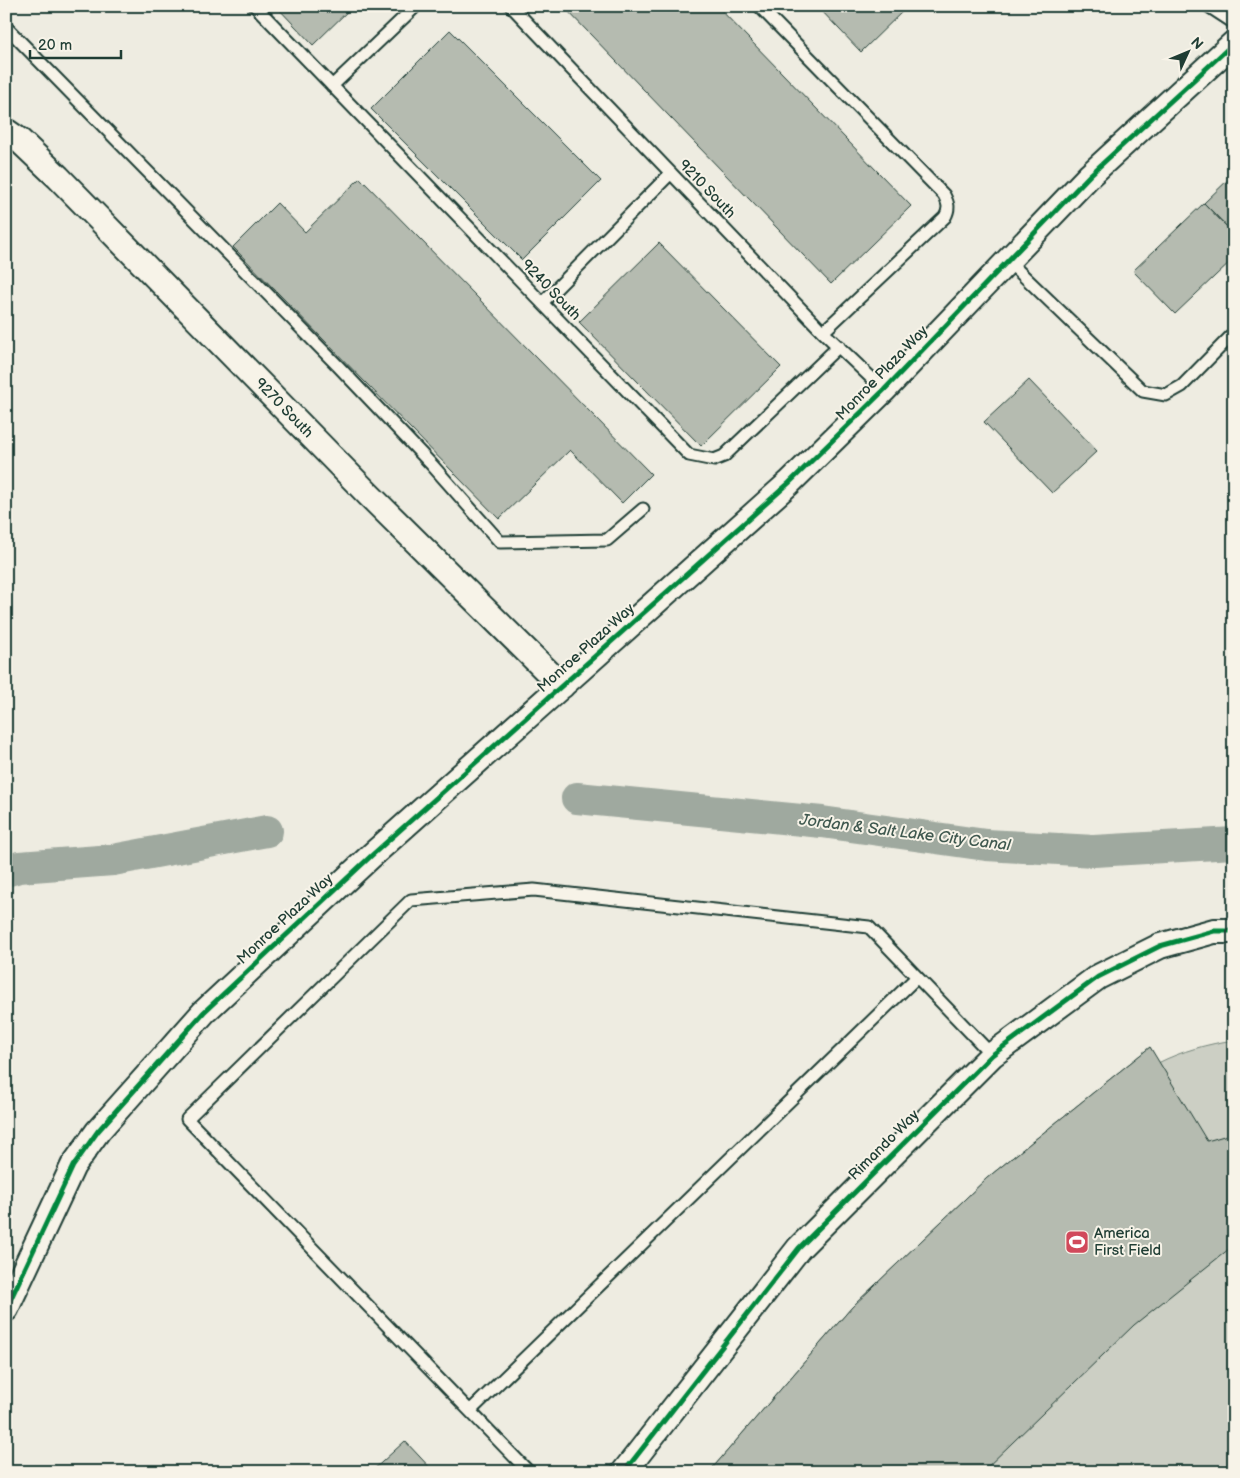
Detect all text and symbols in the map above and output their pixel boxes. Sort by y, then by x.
scale bar [30,28,121,60]
north arrow [1162,28,1212,78]
text: N [1187,34,1207,53]
text: 20 m [38,36,72,55]
street label: 9210 South [674,156,740,222]
street label: 9240 South [517,255,585,325]
street label: Monroe Plaza Way [832,321,932,424]
street label: 9270 South [251,374,317,442]
street label: Monroe Plaza Way [533,599,639,697]
water label: Jordan & Salt Lake City Canal [797,810,1013,856]
street label: Monroe Plaza Way [233,869,337,968]
street label: Rimando Way [845,1106,923,1184]
place label: America First Field [1094,1224,1161,1260]
sports icon: America First Field [1064,1229,1090,1255]

